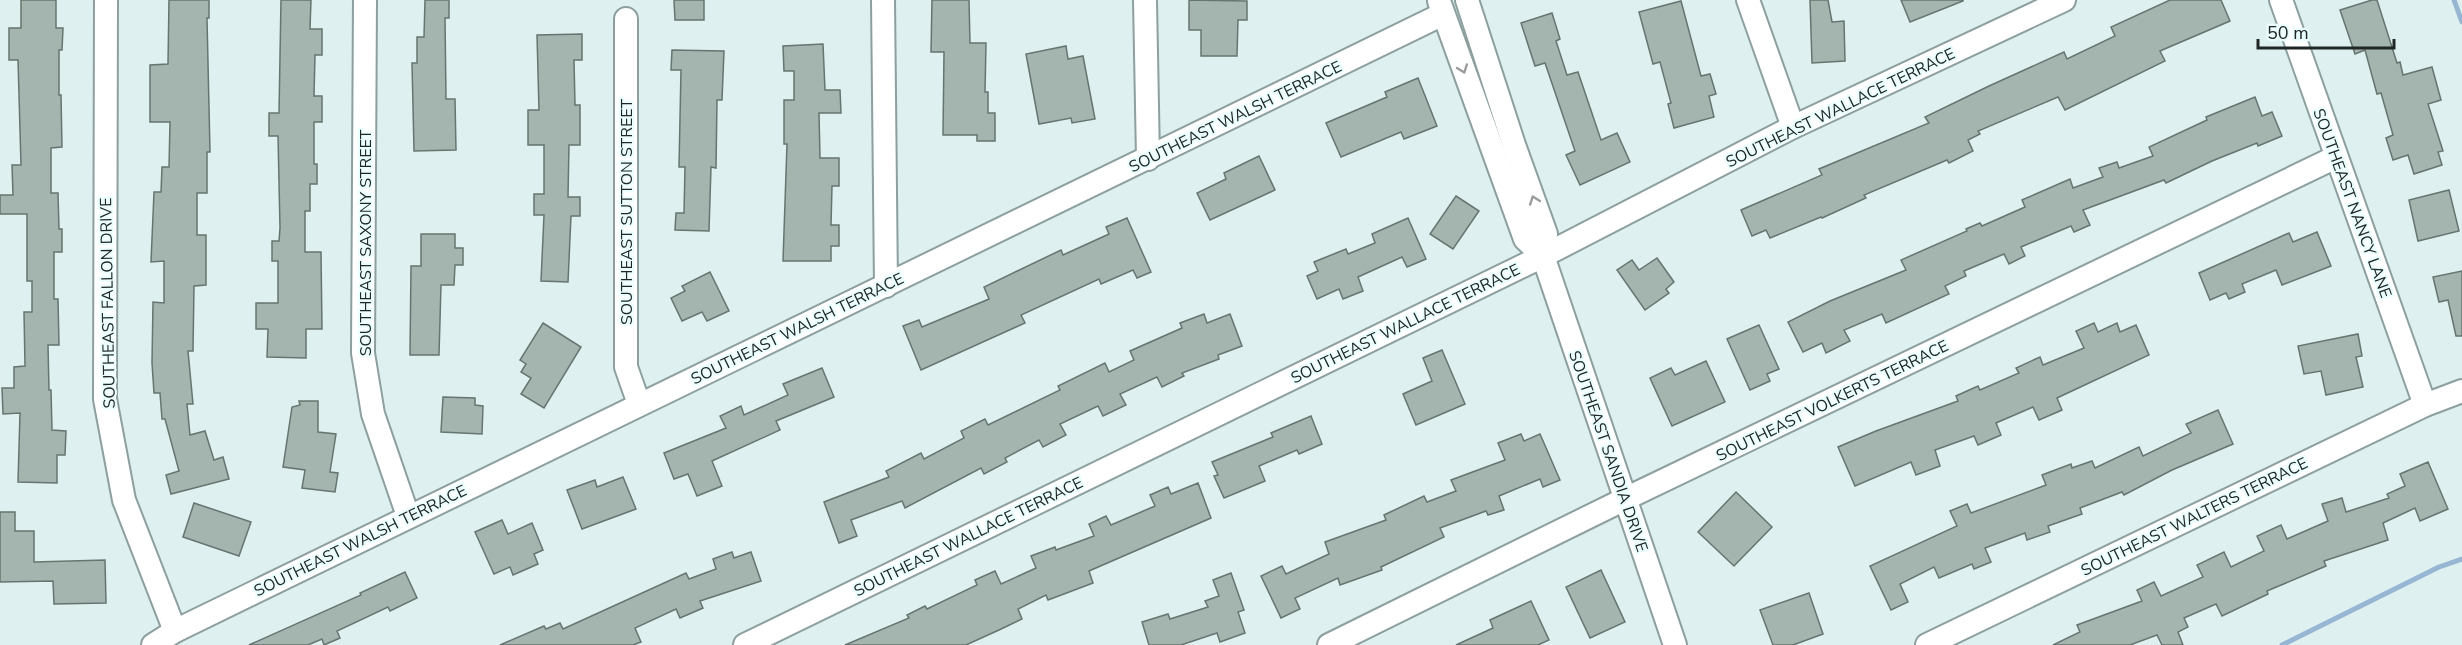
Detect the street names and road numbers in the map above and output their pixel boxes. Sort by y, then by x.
street label: SOUTHEAST WALLACE TERRACE [1722,43,1959,173]
street label: SOUTHEAST WALSH TERRACE [1125,56,1346,178]
street label: SOUTHEAST SUTTON STREET [616,99,638,325]
street label: SOUTHEAST NANCY LANE [2307,105,2397,301]
street label: SOUTHEAST SAXONY STREET [355,129,377,356]
street label: SOUTHEAST FALLON DRIVE [95,197,121,409]
street label: SOUTHEAST WALLACE TERRACE [1287,259,1524,389]
street label: SOUTHEAST WALSH TERRACE [687,268,908,390]
street label: SOUTHEAST VOLKERTS TERRACE [1713,335,1952,467]
street label: SOUTHEAST SANDIA DRIVE [1563,348,1653,555]
street label: SOUTHEAST WALTERS TERRACE [2077,452,2312,582]
street label: SOUTHEAST WALLACE TERRACE [850,472,1087,602]
street label: SOUTHEAST WALSH TERRACE [250,480,471,602]

